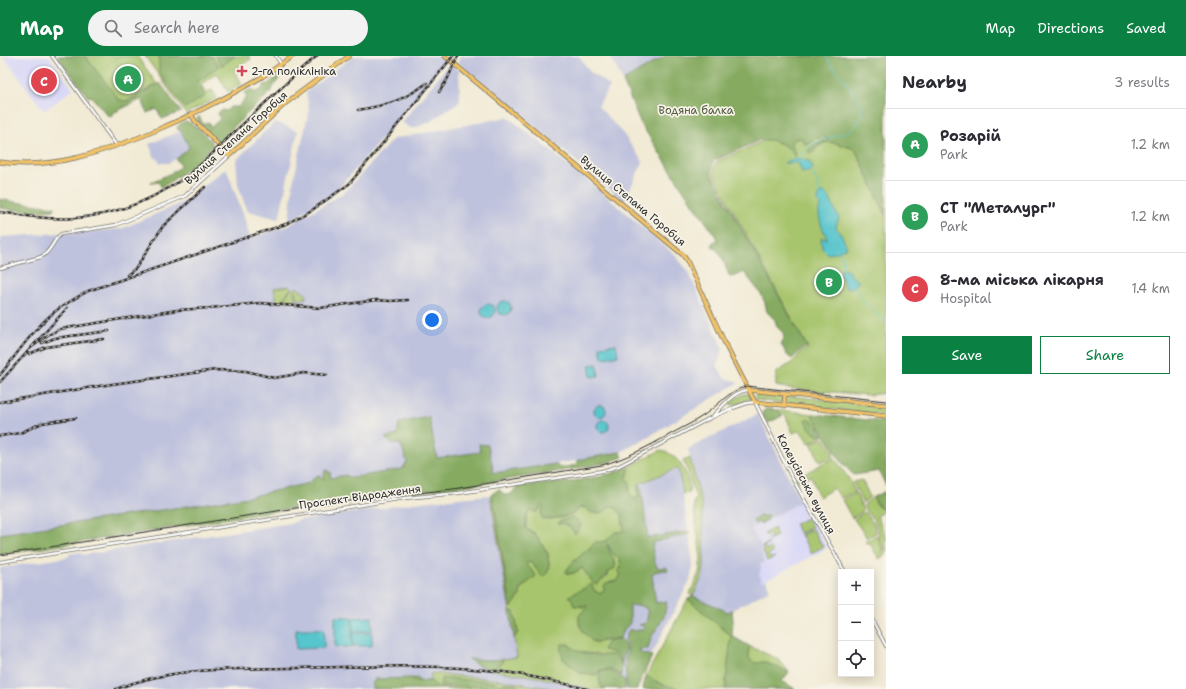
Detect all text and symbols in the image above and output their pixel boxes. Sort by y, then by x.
search box [88,10,368,46]
text: Map [20,16,64,41]
icon: search [102,17,124,39]
text: Search here [134,18,220,38]
text: Map [986,19,1016,37]
text: Directions [1038,19,1104,37]
text: Saved [1126,19,1166,37]
pin: A [115,64,141,94]
place label: 2-га поліклініка [251,64,336,79]
marker: 2-га поліклініка [236,65,248,77]
pin: C [31,66,57,96]
text: Nearby [902,71,967,93]
text: 3 results [1114,74,1170,91]
street label: Вулиця Степана Горобця [181,88,291,188]
park label: Водяна балка [658,103,734,118]
text: Розарій [940,126,1001,146]
text: A [910,136,920,153]
text: 1.2 km [1131,136,1170,153]
text: Park [940,146,968,163]
street label: Вулиця Степана Горобця [577,152,689,250]
text: СТ "Металург" [940,198,1056,218]
text: B [911,208,919,225]
text: 1.2 km [1131,208,1170,225]
text: Park [940,218,968,235]
pin: B [816,267,842,297]
text: 8-ма міська лікарня [940,270,1104,290]
text: C [911,280,919,297]
text: 1.4 km [1132,280,1170,297]
text: Hospital [940,290,991,307]
your location [422,310,442,330]
button: Save [902,336,1032,374]
button: Share [1040,336,1170,374]
street label: Колеусівська вулиця [773,431,839,537]
street label: Проспект Відродження [298,481,422,513]
map controls [838,569,874,677]
button: + [838,569,874,605]
button: − [838,605,874,641]
button: locate [838,641,874,677]

